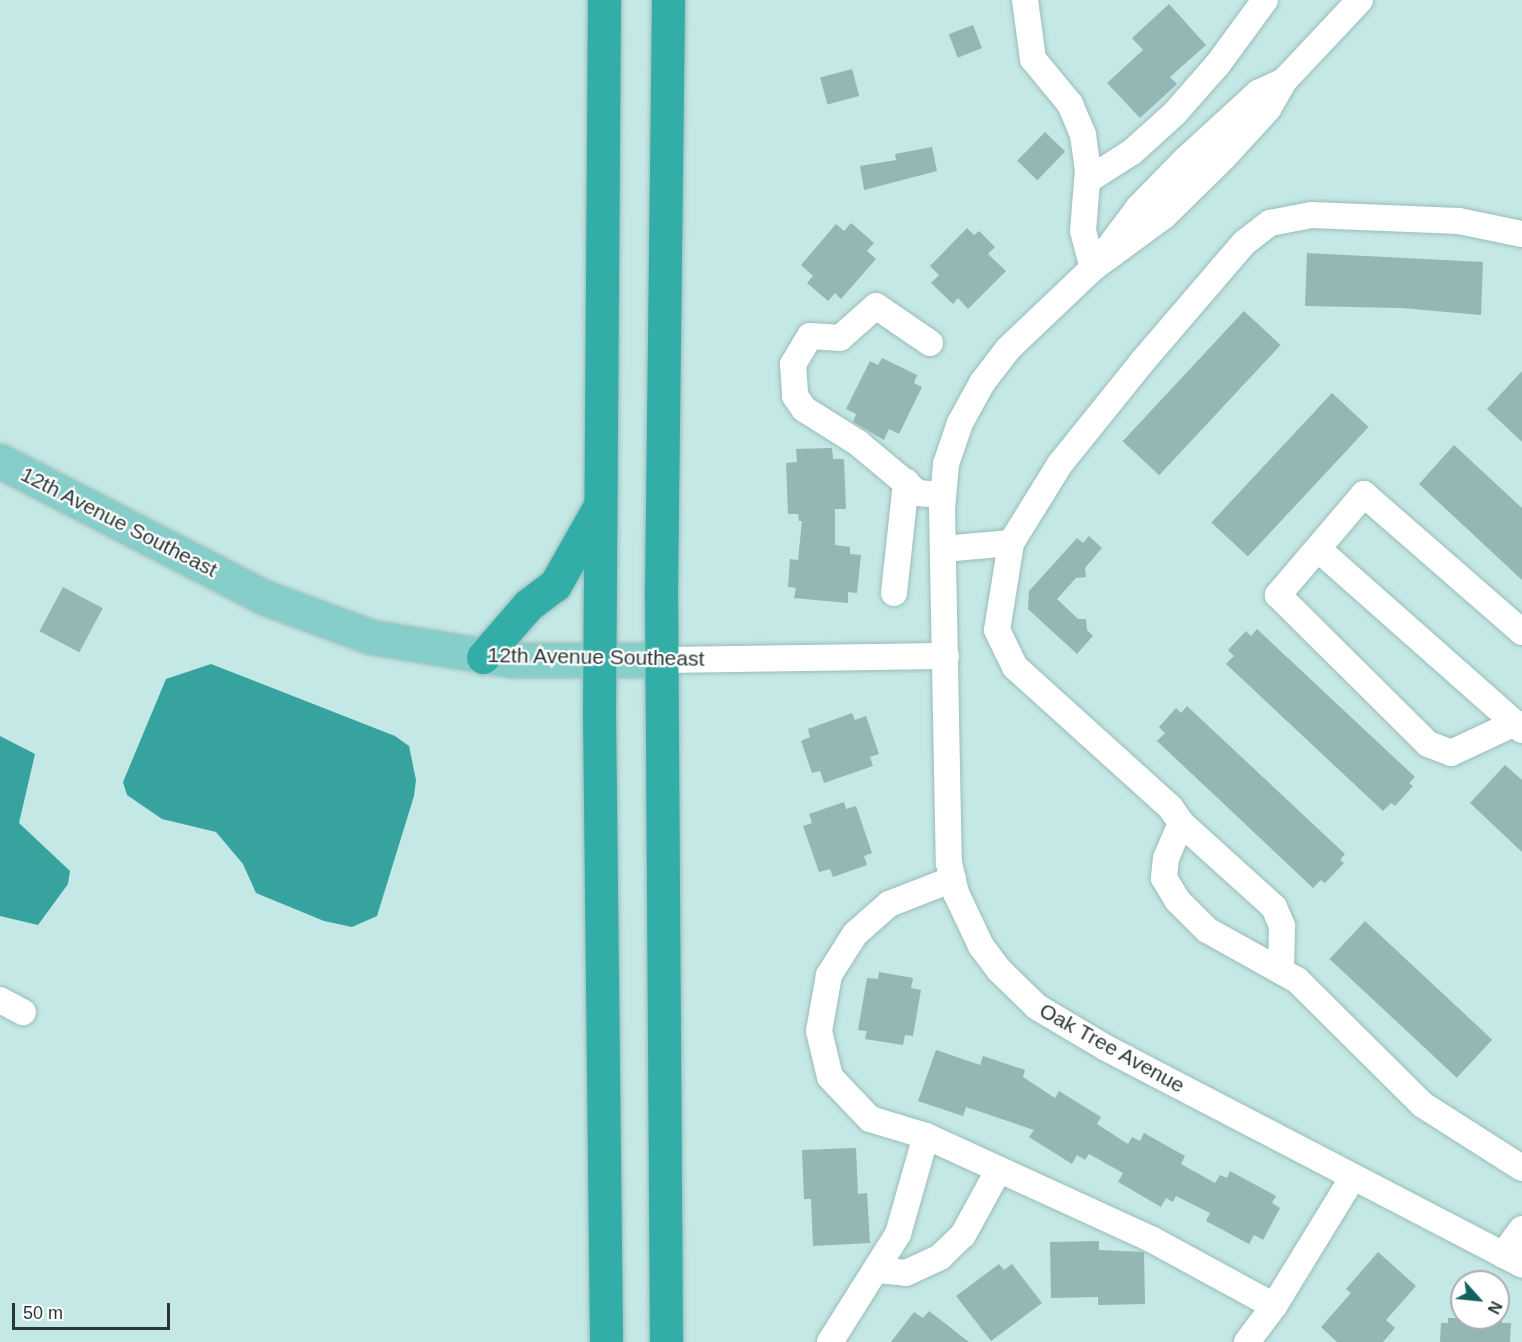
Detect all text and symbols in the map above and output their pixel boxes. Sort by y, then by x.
street label: 12th Avenue Southeast [16,461,222,583]
street label: 12th Avenue Southeast [487,642,705,672]
street label: Oak Tree Avenue [1034,997,1190,1099]
north arrow [1450,1270,1510,1330]
scale bar [15,1291,172,1329]
text: N [1485,1298,1505,1317]
text: 50 m [23,1303,63,1323]

